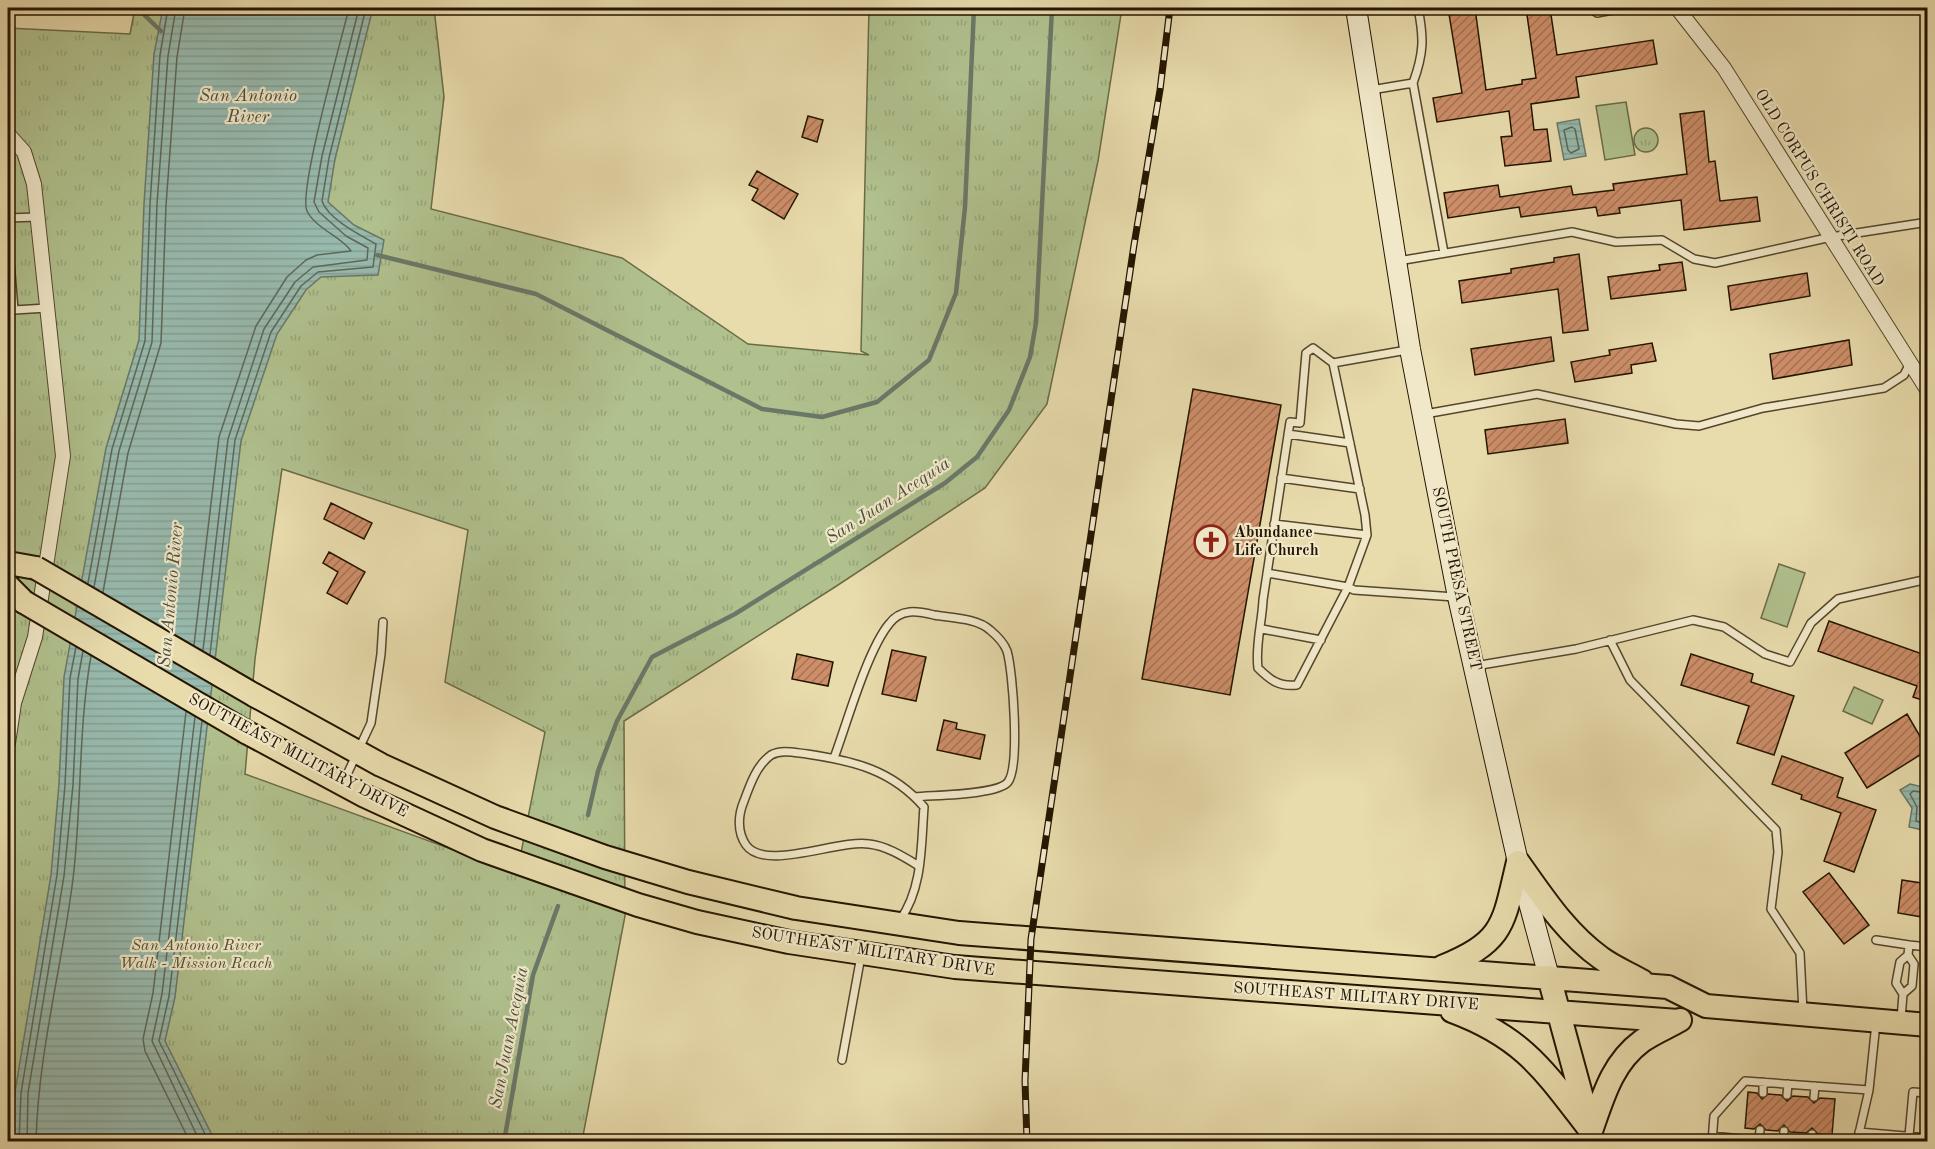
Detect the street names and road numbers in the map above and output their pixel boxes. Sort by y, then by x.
street label: OLD CORPUS CHRISTI ROAD [1751,87,1887,289]
street label: SOUTH PRESA STREET [1429,486,1483,672]
street label: SOUTHEAST MILITARY DRIVE [186,691,410,821]
street label: SOUTHEAST MILITARY DRIVE [750,925,996,979]
street label: SOUTHEAST MILITARY DRIVE [1233,980,1479,1014]

